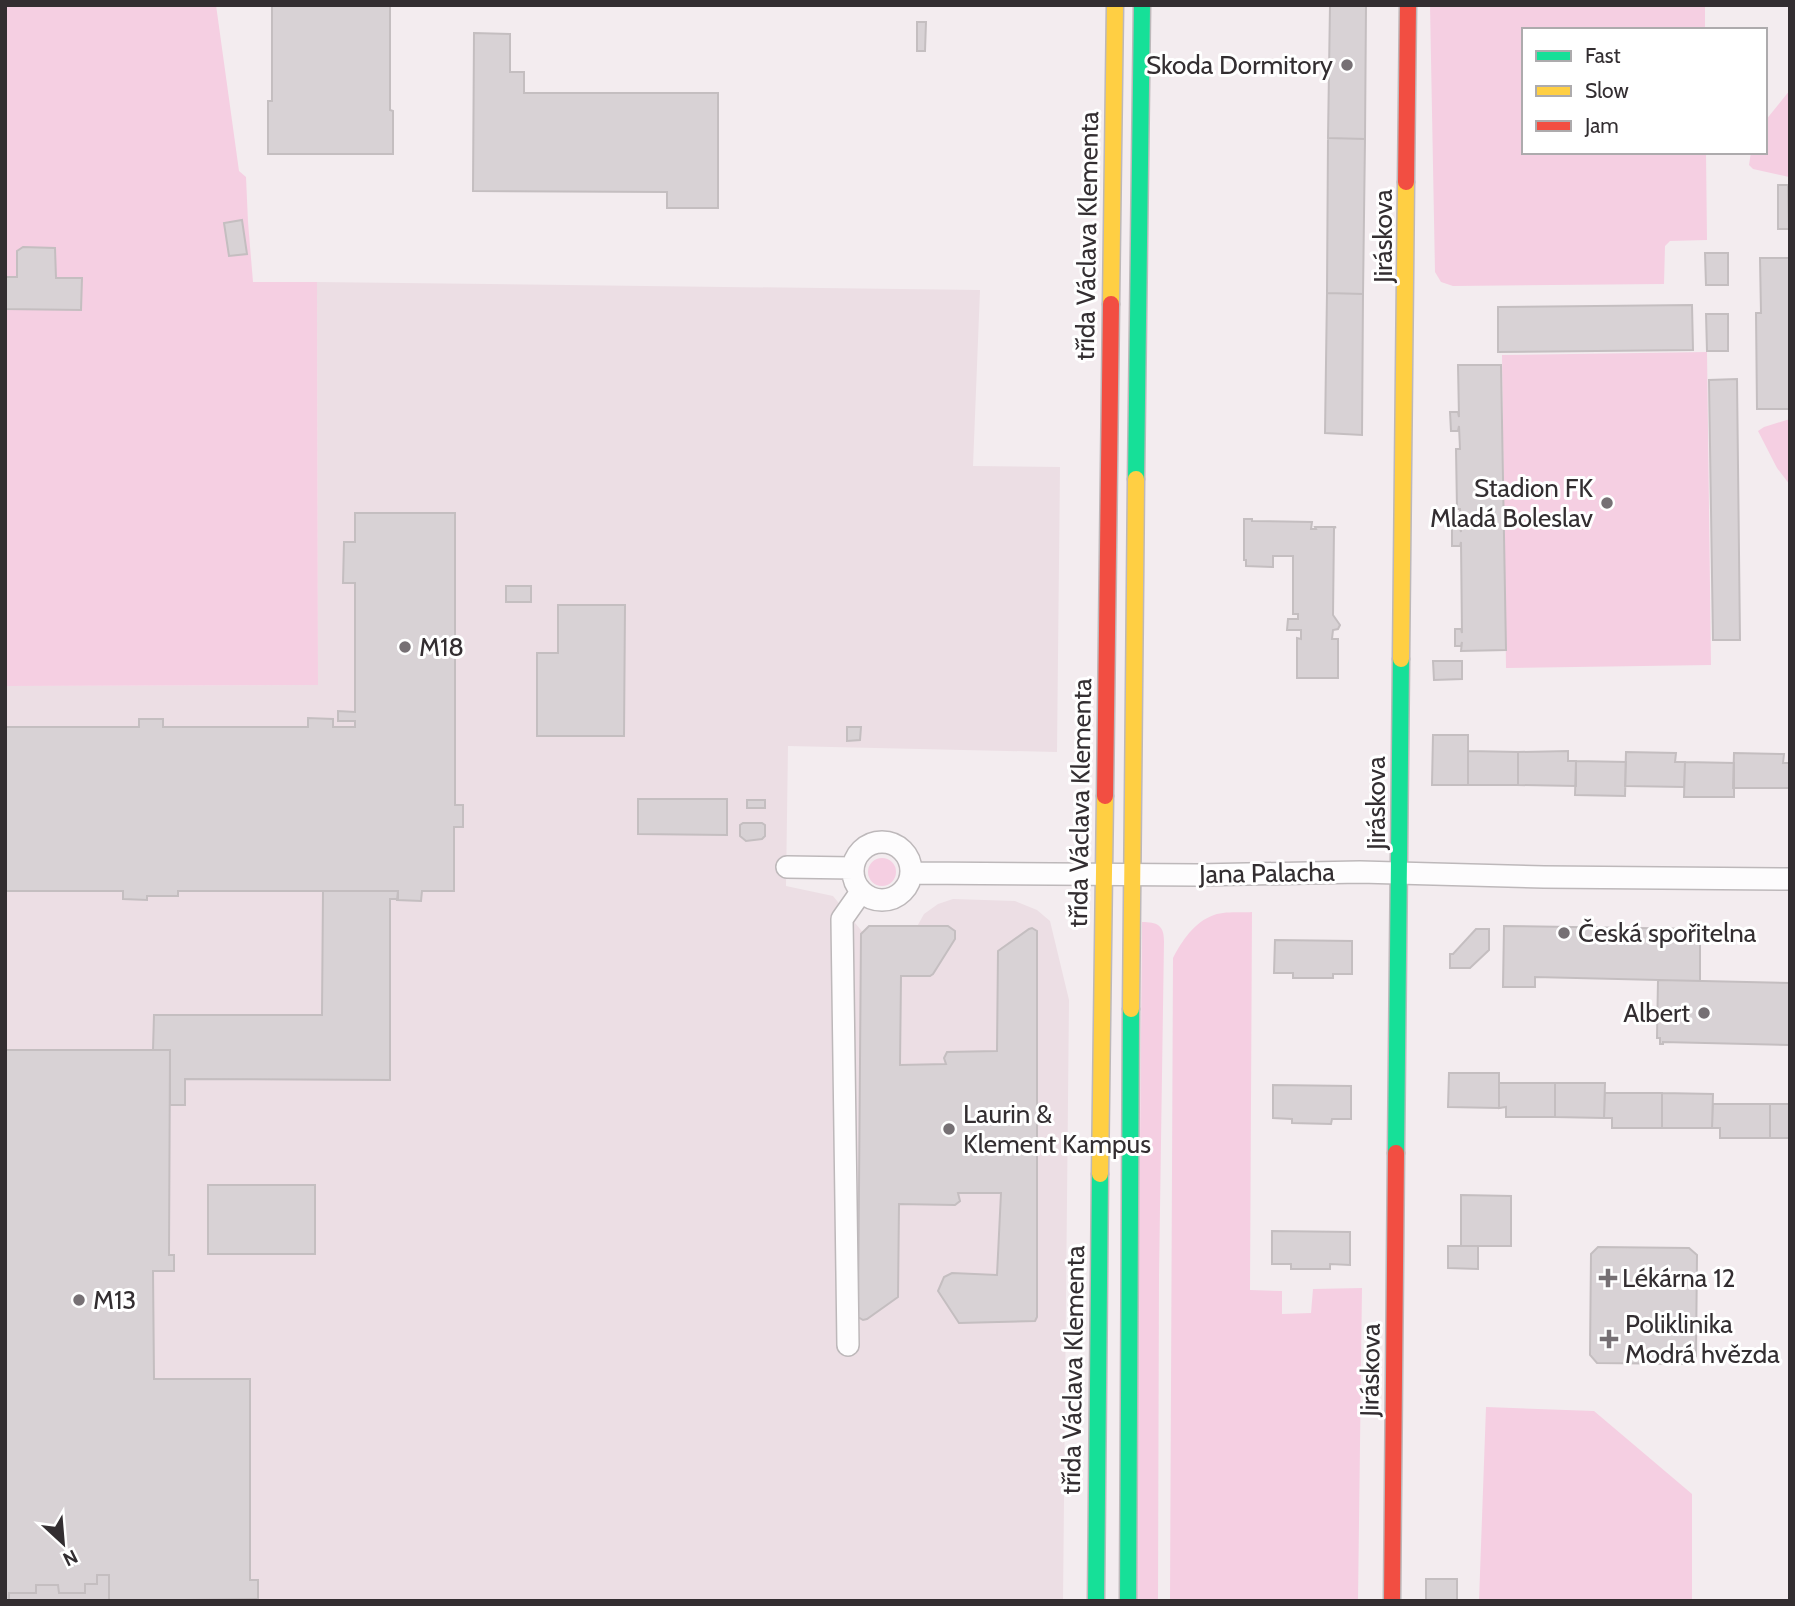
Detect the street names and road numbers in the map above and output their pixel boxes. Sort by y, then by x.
street label: třída Václava Klementa [1069,111,1105,361]
street label: Jiráskova [1367,189,1399,284]
street label: třída Václava Klementa [1062,678,1098,928]
street label: Jiráskova [1360,756,1392,851]
street label: Jana Palacha [1198,856,1336,890]
street label: třída Václava Klementa [1055,1245,1091,1495]
street label: Jiráskova [1353,1322,1387,1418]

